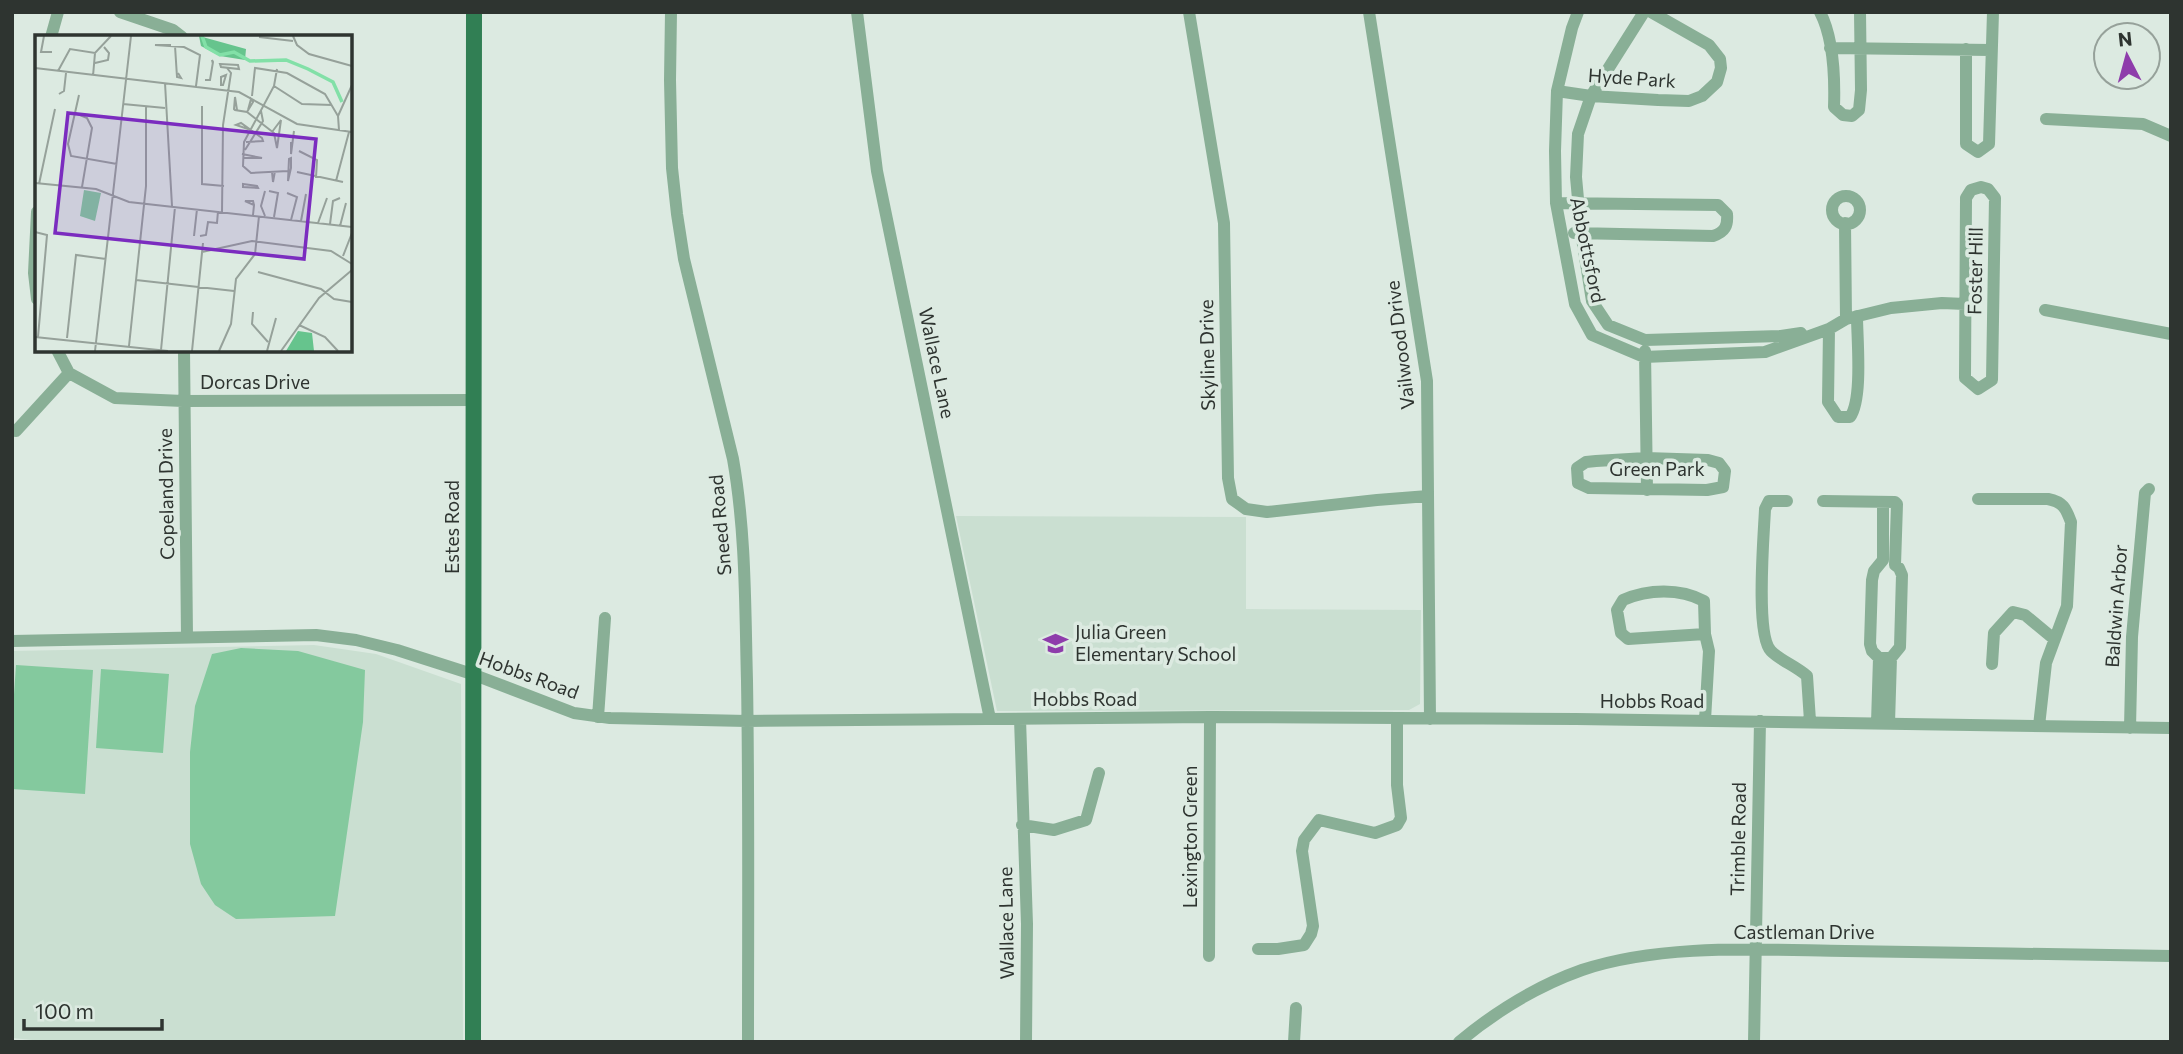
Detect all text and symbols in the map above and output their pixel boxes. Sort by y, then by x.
north arrow [2092,21,2162,91]
text: N [2117,26,2133,51]
inset map [35,35,352,352]
street label: Hyde Park [1587,63,1677,92]
street label: Abbottsford [1566,195,1611,305]
street label: Foster Hill [1962,227,1987,315]
street label: Vailwood Drive [1380,279,1419,411]
street label: Skyline Drive [1194,299,1219,411]
street label: Wallace Lane [915,305,960,420]
street label: Dorcas Drive [200,370,310,393]
street label: Copeland Drive [153,428,178,560]
street label: Green Park [1609,457,1705,480]
street label: Sneed Road [704,474,735,576]
street label: Estes Road [440,480,463,574]
street label: Baldwin Arbor [2100,543,2131,668]
place label: Julia Green Elementary School [1075,620,1236,665]
school or university icon: Julia Green Elementary School [1041,629,1069,657]
street label: Hobbs Road [476,646,582,703]
street label: Hobbs Road [1033,687,1137,710]
street label: Hobbs Road [1600,689,1704,712]
street label: Lexington Green [1178,766,1201,908]
street label: Trimble Road [1725,782,1750,896]
street label: Wallace Lane [993,866,1018,980]
street label: Castleman Drive [1733,920,1875,943]
scale bar [24,988,163,1032]
text: 100 m [35,998,94,1023]

